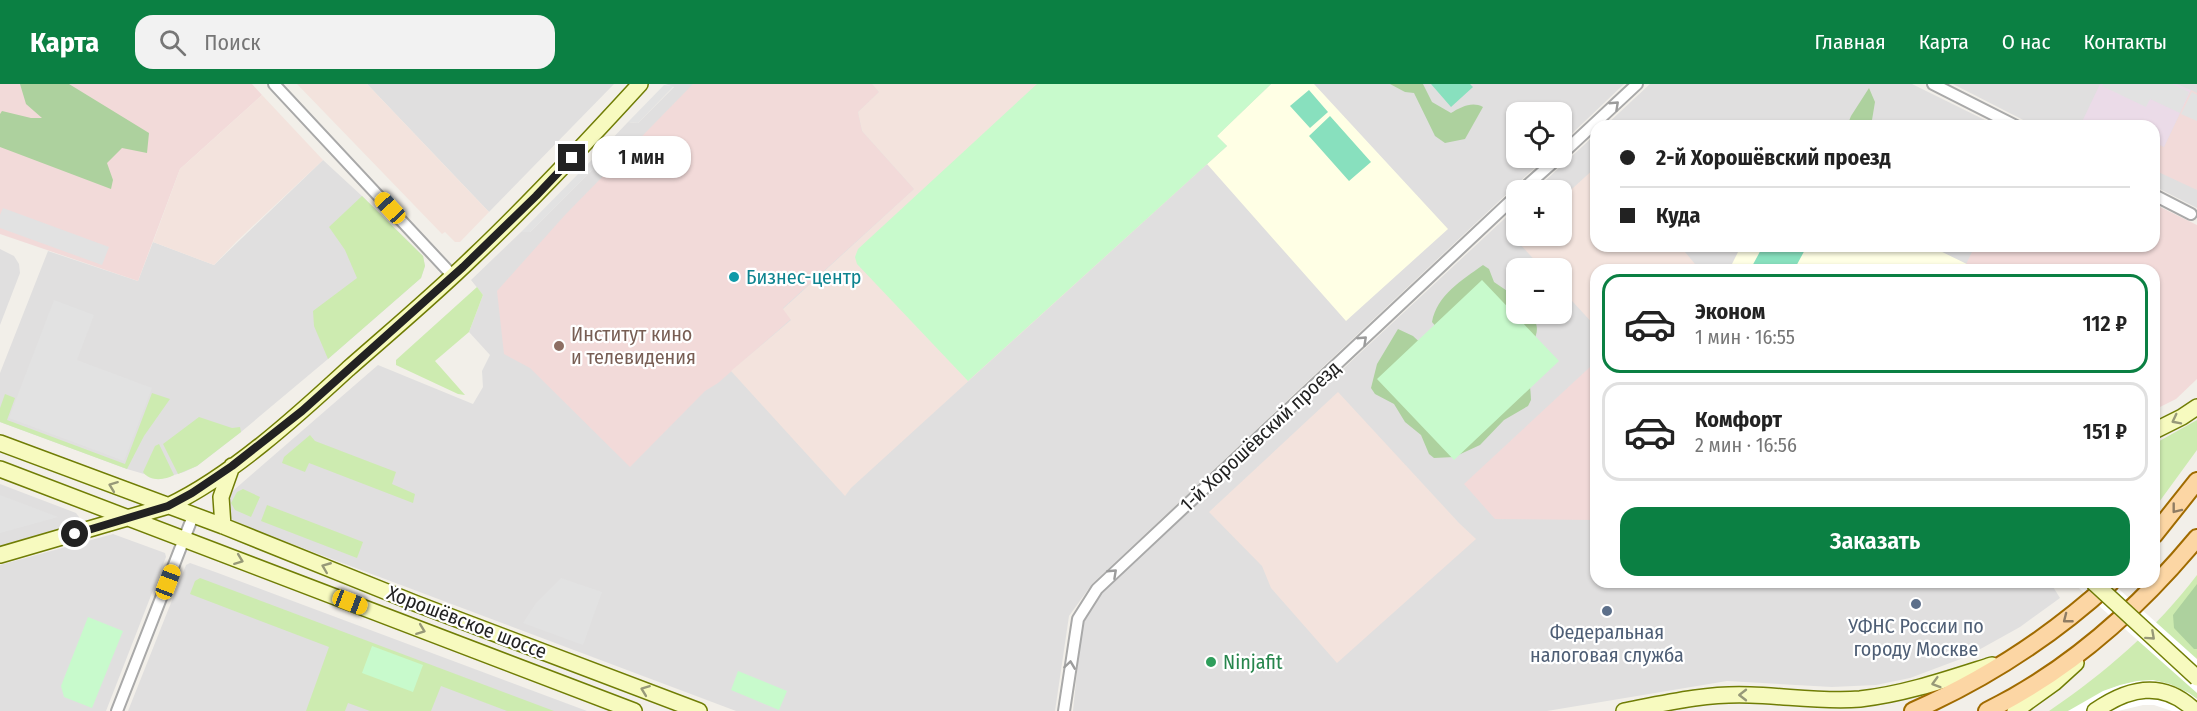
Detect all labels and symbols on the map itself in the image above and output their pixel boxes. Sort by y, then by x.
one-way arrow [1608,101,1618,112]
callout: 1 мин [593,137,692,179]
route end [558,144,585,171]
car [371,189,409,227]
place label: Бизнес-центр [746,265,861,289]
marker: Бизнес-центр [727,270,741,284]
place label: Институт кино и телевидения [571,322,696,369]
one-way arrow [1356,336,1367,347]
marker: Институт кино и телевидения [552,339,566,353]
street label: 1-й Хорошёвский проезд [1175,356,1345,516]
one-way arrow [2172,413,2182,424]
one-way arrow [108,481,119,493]
one-way arrow [2172,502,2183,513]
route start [61,520,88,547]
one-way arrow [233,553,244,565]
car [153,562,183,602]
one-way arrow [321,562,331,575]
one-way arrow [1106,570,1117,581]
street label: Хорошёвское шоссе [384,580,550,664]
car [330,587,370,617]
marker: УФНС России по городу Москве [1909,597,1923,611]
marker: Федеральная налоговая служба [1600,604,1614,618]
one-way arrow [2063,611,2074,622]
place label: УФНС России по городу Москве [1847,614,1984,661]
place label: Федеральная налоговая служба [1530,620,1684,667]
one-way arrow [415,622,426,635]
one-way arrow [2145,629,2155,640]
place label: Ninjafit [1223,650,1283,674]
marker: Ninjafit [1204,655,1218,669]
one-way arrow [1064,660,1076,670]
one-way arrow [1931,676,1942,688]
one-way arrow [640,685,651,697]
one-way arrow [1739,689,1748,701]

